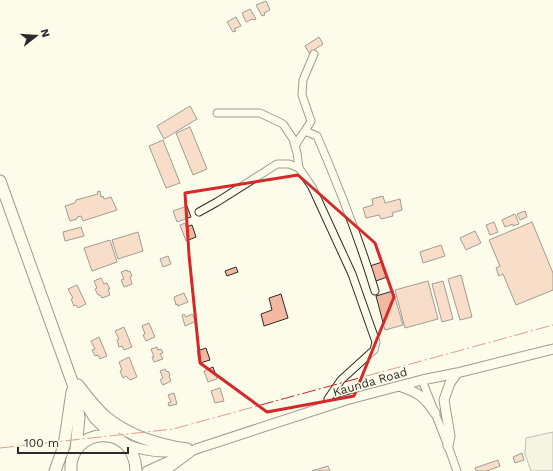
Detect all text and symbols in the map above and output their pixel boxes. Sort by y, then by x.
north arrow [16,16,56,56]
text: N [38,27,52,39]
street label: Kaunda Road [331,365,409,399]
scale bar [18,429,128,455]
text: 100 m [24,436,59,450]

